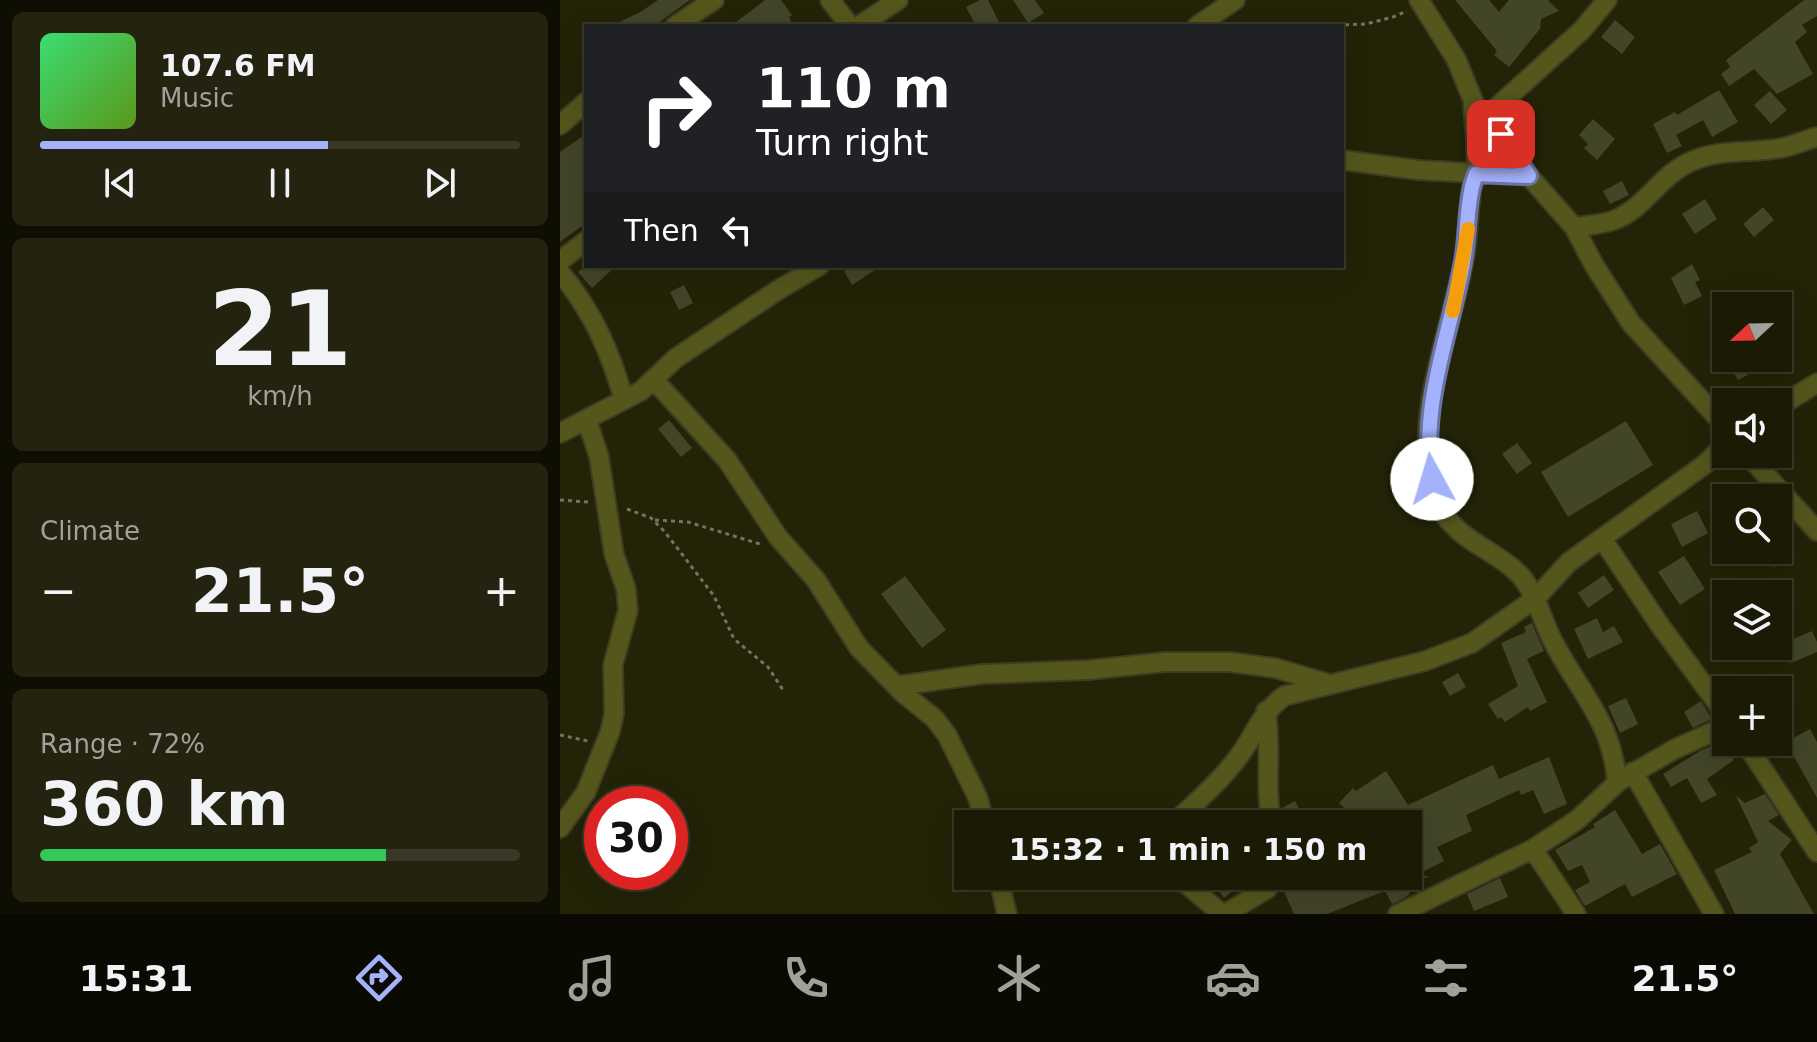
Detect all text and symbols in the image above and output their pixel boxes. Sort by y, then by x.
text: 107.6 FM [160,48,316,83]
text: 110 m [756,55,951,120]
icon: right [624,56,728,160]
text: Music [160,83,234,113]
pin [1467,100,1535,168]
icon: arrive [1479,112,1523,156]
text: Turn right [756,122,928,163]
icon: previous [98,161,142,205]
icon: pause [258,161,302,205]
icon: next [418,161,462,205]
icon: left [715,208,759,252]
text: Then [624,213,699,248]
text: 21 [208,268,352,390]
north arrow [1712,292,1792,372]
map controls [1712,292,1792,756]
text: km/h [247,381,313,411]
button: sound [1712,388,1792,468]
position arrow [1390,437,1474,521]
button: search [1712,484,1792,564]
text: Climate [40,516,140,546]
text: 21.5° [191,556,369,626]
text: − [40,565,77,616]
text: + [483,565,520,616]
button: layers [1712,580,1792,660]
button: + [1712,676,1792,756]
text: Range · 72% [40,729,205,759]
text: 360 km [40,769,289,839]
speed limit sign: 30 [584,786,688,890]
text: 15:32 · 1 min · 150 m [1009,832,1367,867]
icon: directions [351,950,407,1006]
icon: music [564,950,620,1006]
icon: phone [778,950,834,1006]
icon: climate [991,950,1047,1006]
icon: car [1205,950,1261,1006]
icon: filters [1418,950,1474,1006]
text: 15:31 [79,958,193,999]
text: 21.5° [1631,958,1738,999]

